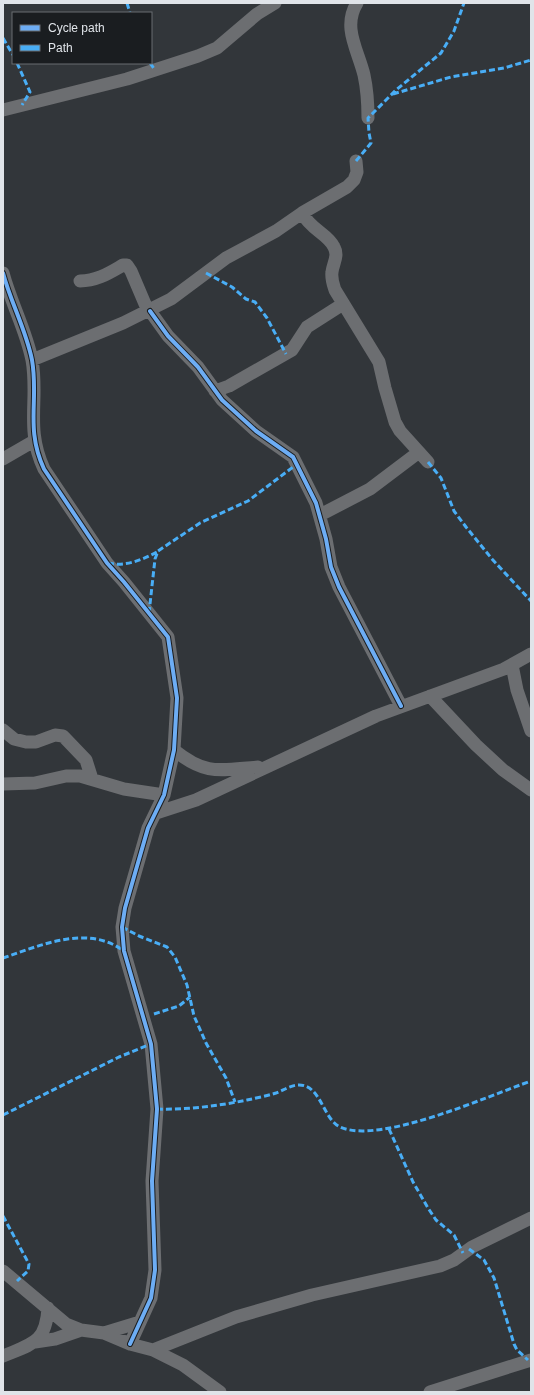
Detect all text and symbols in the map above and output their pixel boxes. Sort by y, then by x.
legend [12,12,152,64]
text: Cycle path [48,21,105,35]
text: Path [48,41,73,55]

